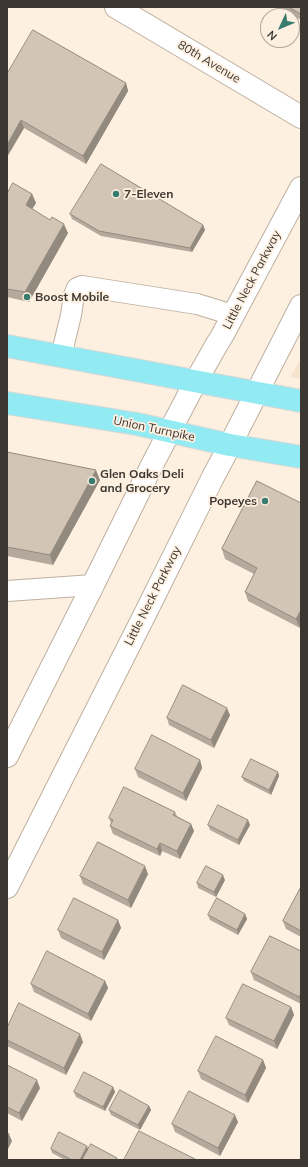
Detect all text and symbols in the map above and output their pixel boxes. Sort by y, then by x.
north arrow [260,8,300,48]
text: N [264,28,280,43]
street label: 80th Avenue [175,38,243,86]
place label: 7-Eleven [124,187,173,201]
marker: 7-Eleven [111,189,121,199]
street label: Little Neck Parkway [220,228,284,332]
place label: Boost Mobile [35,290,109,304]
marker: Boost Mobile [22,292,32,302]
street label: Union Turnpike [112,413,196,445]
place label: Glen Oaks Deli and Grocery [100,467,184,495]
marker: Glen Oaks Deli and Grocery [87,476,97,486]
place label: Popeyes [209,494,257,508]
marker: Popeyes [260,496,270,506]
street label: Little Neck Parkway [122,544,184,648]

